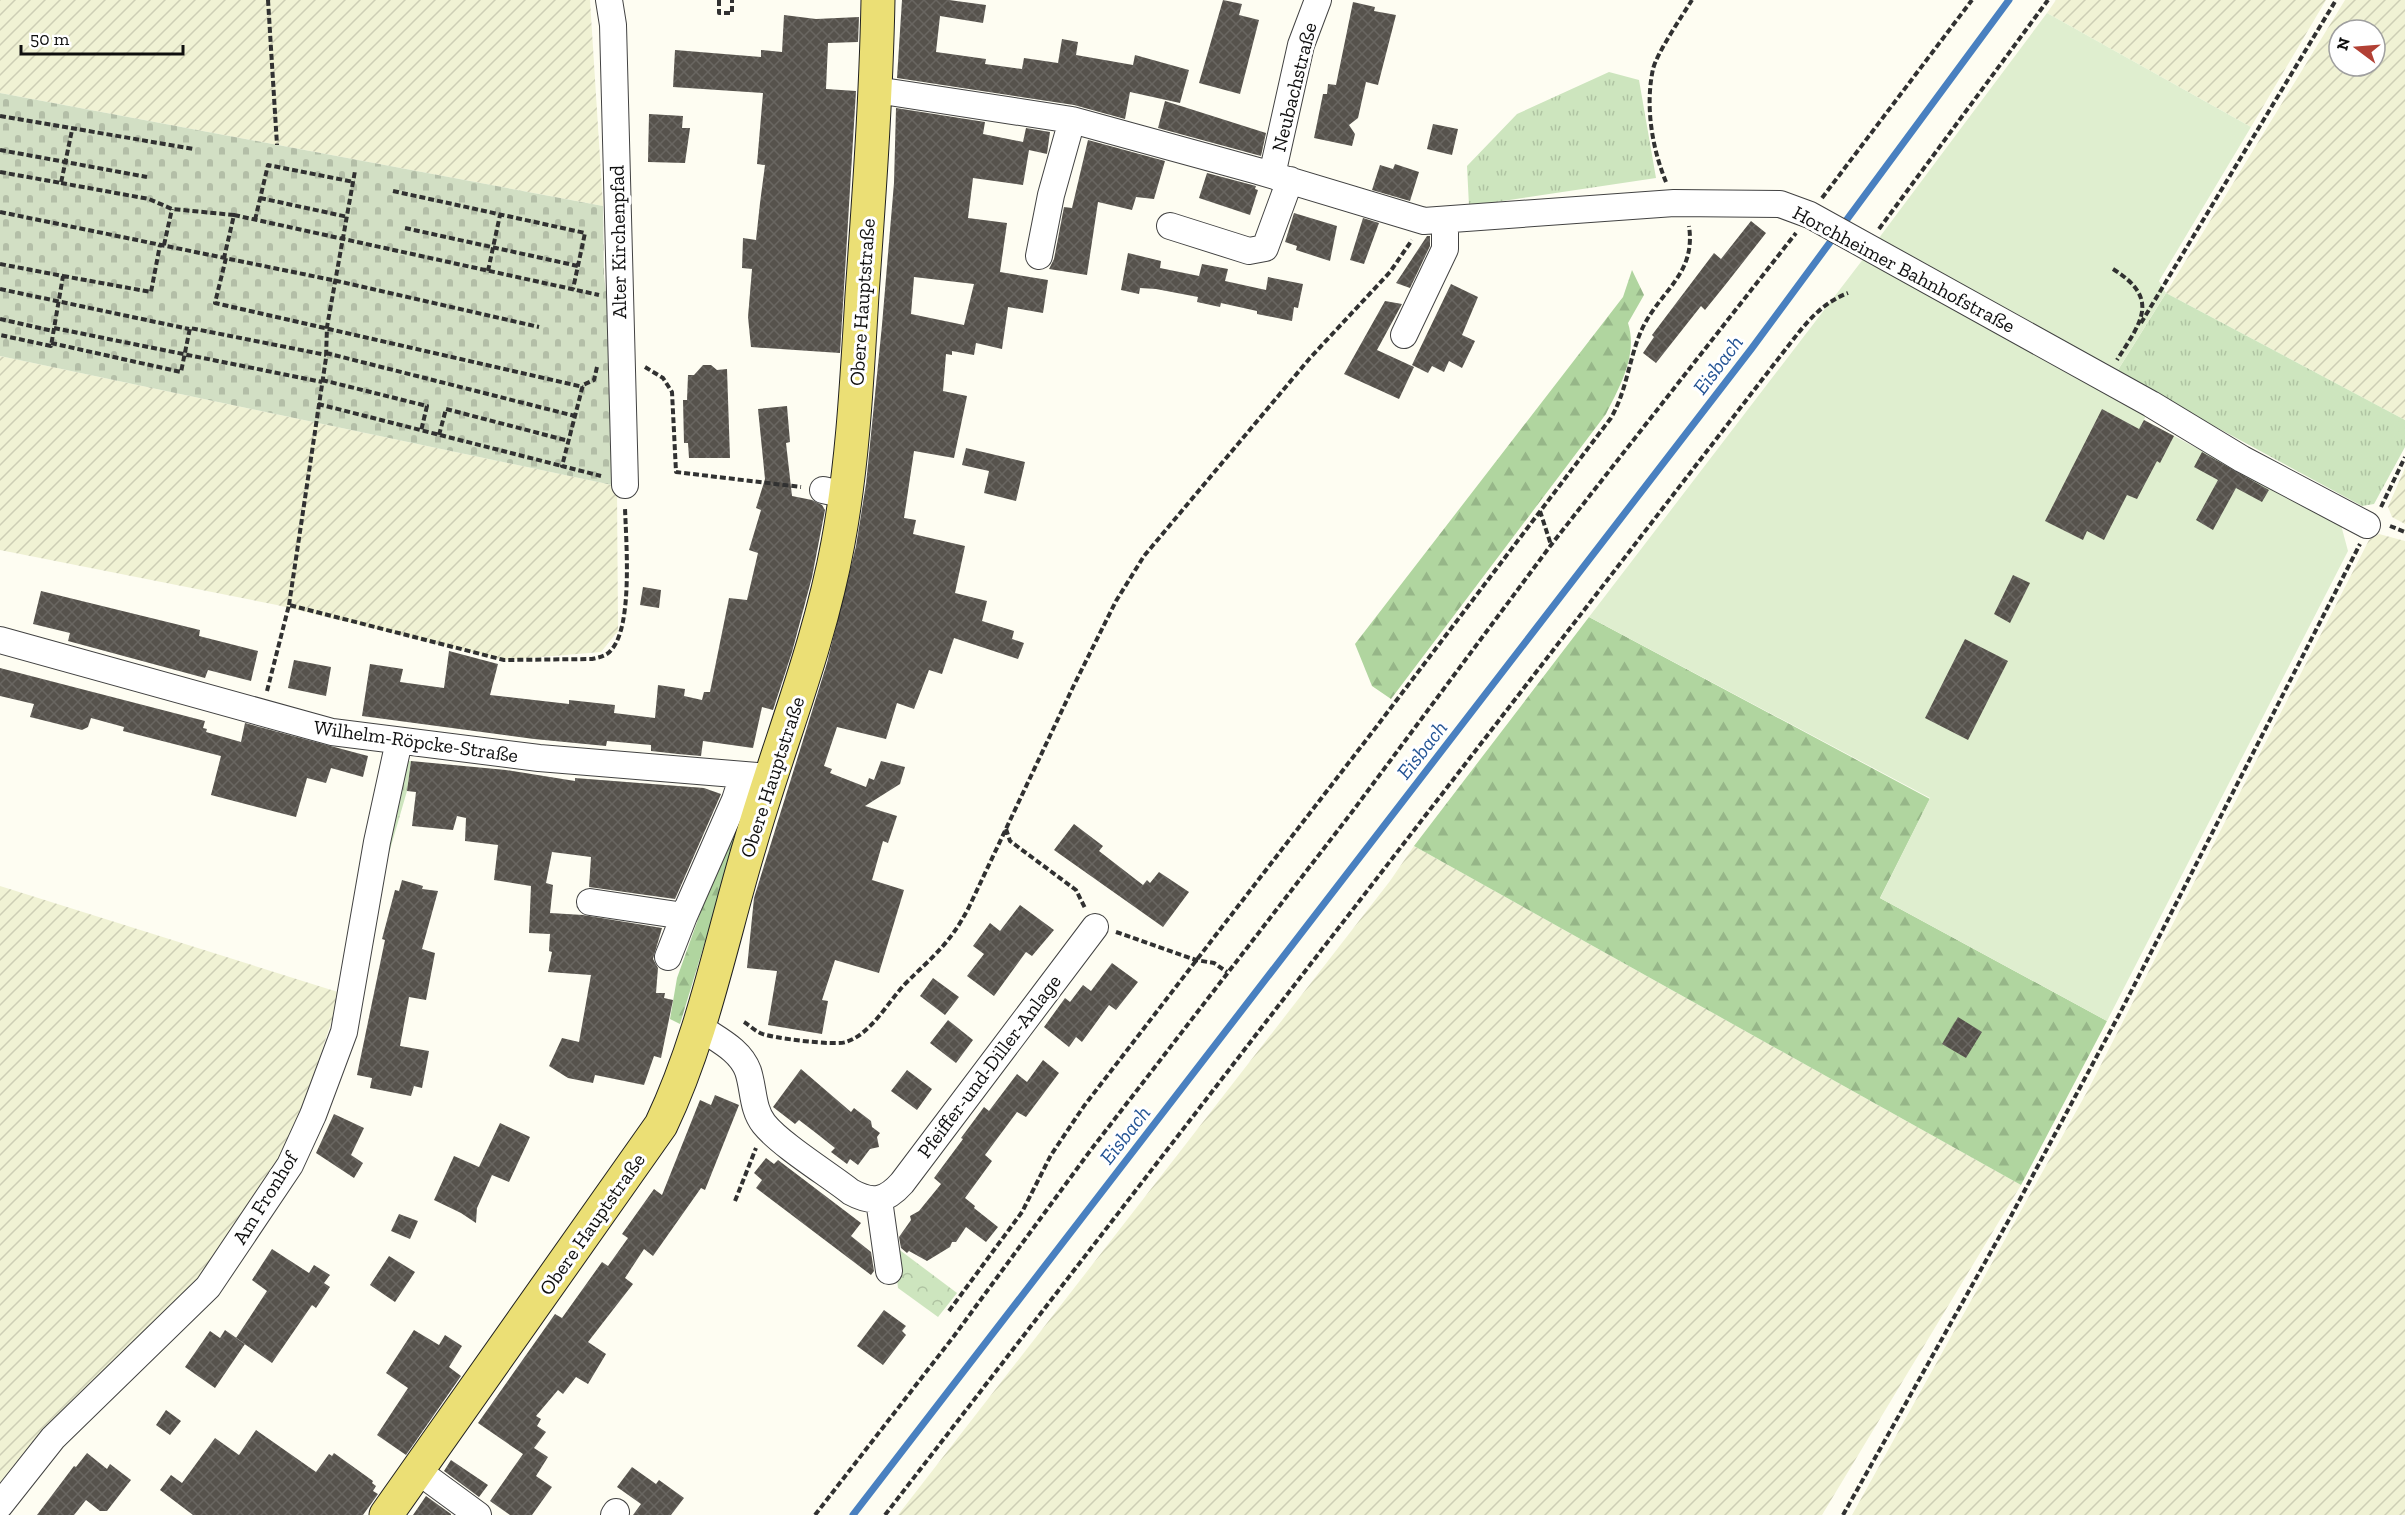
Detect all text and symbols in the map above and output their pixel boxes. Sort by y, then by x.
scale bar [21,18,183,56]
north arrow [2327,18,2387,78]
street label: Neubachstraße [1266,20,1322,154]
text: 50 m [30,28,70,50]
text: N [2332,36,2354,52]
street label: Alter Kirchenpfad [605,165,631,319]
street label: Horchheimer Bahnhofstraße [1789,200,2019,338]
street label: Obere Hauptstraße [844,217,880,387]
water label: Eisbach [1687,330,1748,399]
street label: Obere Hauptstraße [735,694,809,860]
street label: Wilhelm-Röpcke-Straße [312,715,520,767]
water label: Eisbach [1391,716,1452,784]
street label: Pfeiffer-und-Diller-Anlage [912,970,1066,1162]
water label: Eisbach [1094,1101,1155,1169]
street label: Am Fronhof [227,1146,304,1248]
street label: Obere Hauptstraße [534,1148,650,1300]

